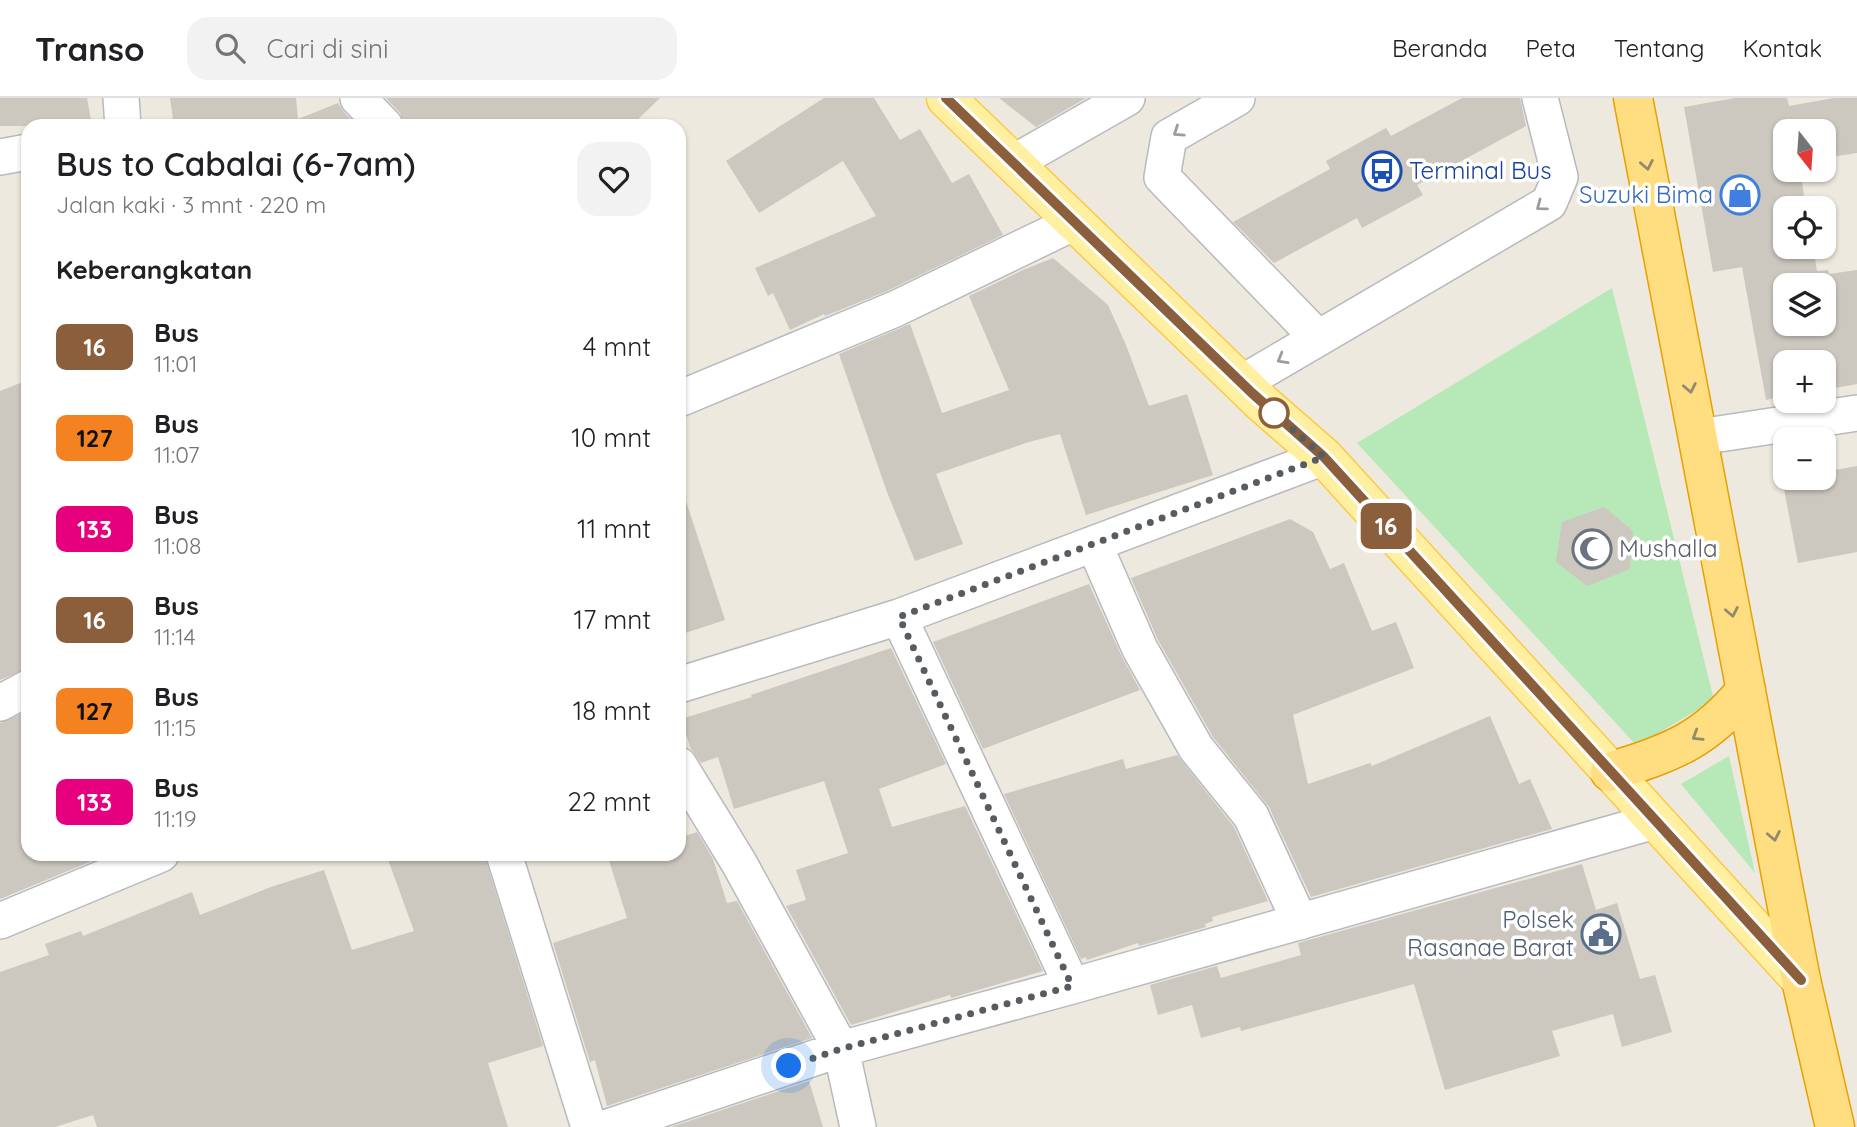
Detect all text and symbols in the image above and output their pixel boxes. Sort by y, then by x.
search box [187,17,677,80]
text: Transo [35,28,145,69]
icon: search [211,29,249,67]
text: Cari di sini [267,32,389,65]
text: Beranda [1392,33,1488,63]
text: Peta [1526,33,1576,63]
text: Tentang [1614,33,1704,63]
text: Kontak [1742,33,1822,63]
north arrow [1773,119,1836,182]
map controls [1773,119,1836,490]
one-way arrow [1173,124,1186,137]
button: heart [577,142,651,216]
text: Bus to Cabalai (6-7am) [56,143,416,184]
bus stop icon: Terminal Bus [1361,150,1403,192]
place label: Terminal Bus [1409,155,1551,185]
one-way arrow [1638,159,1653,171]
shop icon: Suzuki Bima [1719,174,1761,216]
place label: Suzuki Bima [1579,179,1713,209]
text: Jalan kaki · 3 mnt · 220 m [56,190,326,219]
button: locate [1773,196,1836,259]
one-way arrow [1537,198,1549,210]
text: Keberangkatan [56,253,252,286]
button: layers [1773,273,1836,336]
text: Bus [154,316,199,349]
text: 4 mnt [583,330,651,363]
text: 16 [83,332,106,362]
text: 11:01 [154,349,198,378]
one-way arrow [1277,350,1290,363]
button: + [1773,350,1836,413]
one-way arrow [1681,382,1696,394]
unlabelled marker [1259,398,1289,428]
text: Bus [154,407,199,440]
text: 10 mnt [571,421,651,454]
text: 127 [76,423,113,453]
button: − [1773,427,1836,490]
text: 11:07 [154,440,200,469]
text: Bus [154,498,199,531]
line badge: 16 [1354,503,1418,549]
text: 16 [1375,511,1397,541]
text: 11 mnt [577,512,651,545]
text: 133 [77,514,112,544]
mosque icon: Mushalla [1571,528,1613,570]
text: 11:08 [154,531,201,560]
place label: Mushalla [1619,533,1718,563]
text: Bus [154,589,199,622]
text: 17 mnt [573,603,651,636]
text: 16 [83,605,106,635]
one-way arrow [1723,606,1738,618]
text: 11:14 [154,622,196,651]
text: Bus [154,680,199,713]
text: 18 mnt [573,694,651,727]
text: 127 [76,696,113,726]
text: 11:15 [154,713,196,742]
one-way arrow [1691,728,1704,741]
text: Bus [154,771,199,804]
text: 22 mnt [568,785,651,818]
text: 133 [77,787,112,817]
text: 11:19 [154,804,197,833]
one-way arrow [1765,829,1780,841]
place label: Polsek Rasanae Barat [1407,904,1574,962]
public building icon: Polsek Rasanae Barat [1580,913,1622,955]
your location [771,1048,806,1083]

